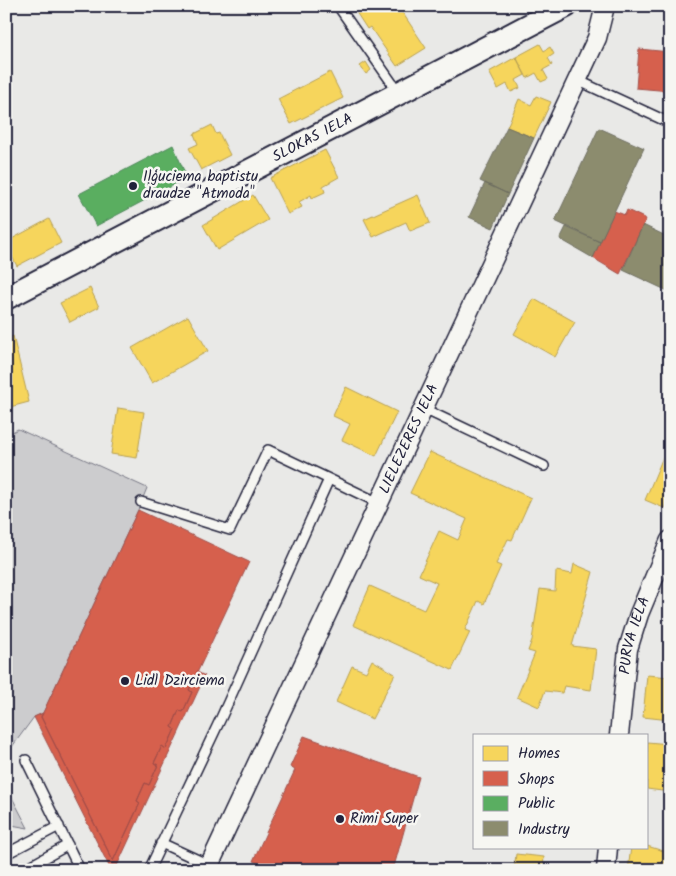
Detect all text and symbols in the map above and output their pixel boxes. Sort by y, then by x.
street label: SLOKAS IELA [268,107,357,169]
place label: Iļģuciema baptistu draudze "Atmoda" [143,165,258,206]
marker: Iļģuciema baptistu draudze "Atmoda" [127,180,139,192]
street label: LIELEZERES IELA [373,380,445,498]
street label: PURVA IELA [613,593,657,675]
place label: Lidl Dzirciema [135,669,225,693]
marker: Lidl Dzirciema [119,675,131,687]
legend [473,734,648,848]
text: Homes [518,742,561,766]
text: Shops [518,768,555,792]
text: Public [518,792,555,816]
place label: Rimi Super [350,807,419,831]
marker: Rimi Super [334,813,346,825]
text: Industry [518,818,571,842]

